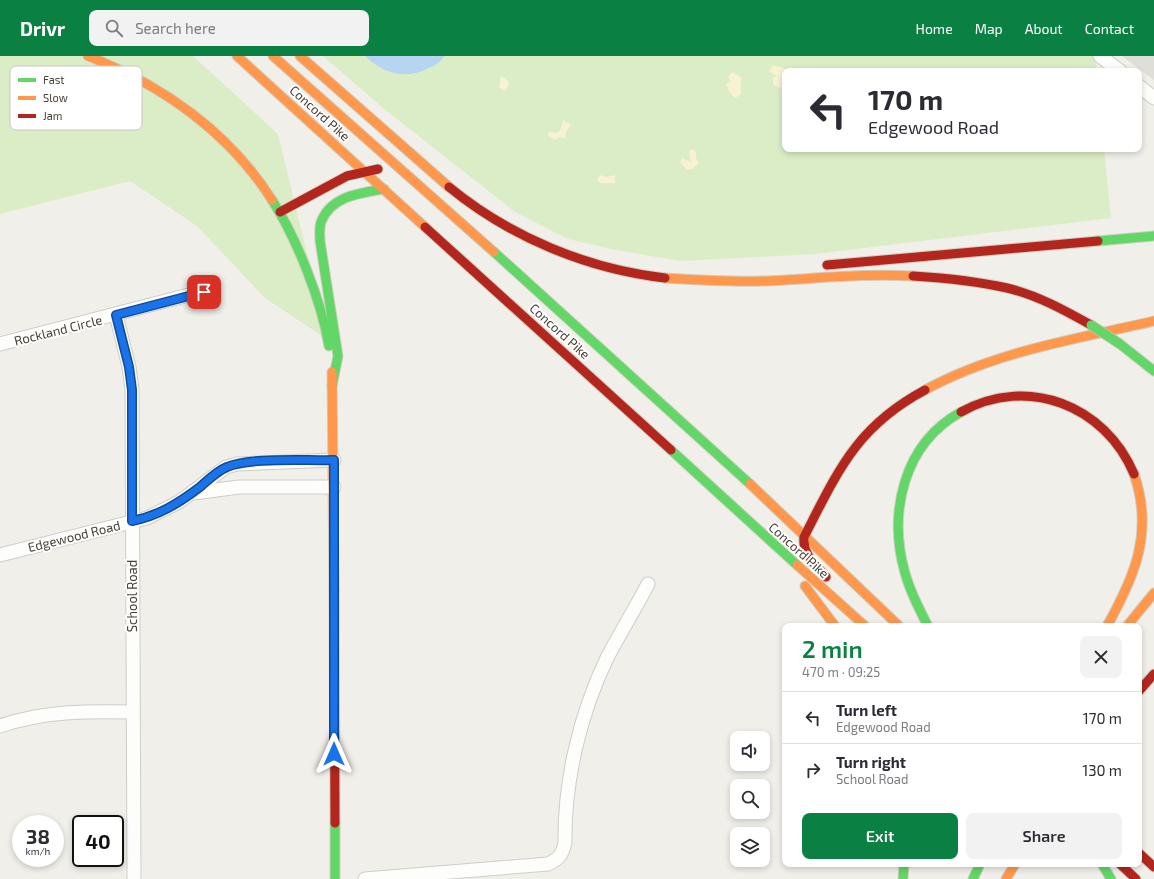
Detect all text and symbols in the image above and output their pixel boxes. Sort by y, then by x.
search box [89,10,369,46]
text: Drivr [20,17,65,40]
icon: search [103,17,125,39]
text: Search here [135,19,216,37]
text: Home [916,20,953,37]
text: Map [975,20,1003,37]
text: About [1025,20,1063,37]
text: Contact [1085,20,1134,37]
legend [10,66,142,130]
text: Fast [43,73,65,86]
street label: Concord Pike [287,82,353,144]
text: 170 m [868,82,943,116]
icon: left [802,84,854,136]
text: Slow [43,91,68,104]
text: Jam [43,109,62,122]
text: Edgewood Road [868,116,999,138]
pin [187,275,221,309]
icon: arrive [193,281,215,303]
street label: Concord Pike [527,300,593,362]
street label: Rockland Circle [12,311,104,349]
street label: Edgewood Road [26,517,122,555]
street label: Concord Pike [766,519,832,581]
street label: School Road [124,560,140,632]
text: 2 min [802,634,863,663]
button: close [1080,636,1122,678]
text: 470 m · 09:25 [802,664,880,680]
text: Turn left [836,701,897,719]
icon: left [802,707,824,729]
text: 170 m [1083,709,1122,727]
text: Edgewood Road [836,719,931,735]
map controls [730,731,770,867]
button: sound [730,731,770,771]
position arrow [313,733,355,775]
text: Turn right [836,753,906,771]
icon: right [802,759,824,781]
text: 130 m [1082,761,1122,779]
text: School Road [836,771,908,787]
button: search [730,779,770,819]
button: Exit [802,813,958,859]
button: Share [966,813,1122,859]
speed limit sign: 40 [72,815,124,867]
text: 38 [26,824,50,848]
button: layers [730,827,770,867]
text: km/h [26,845,50,857]

